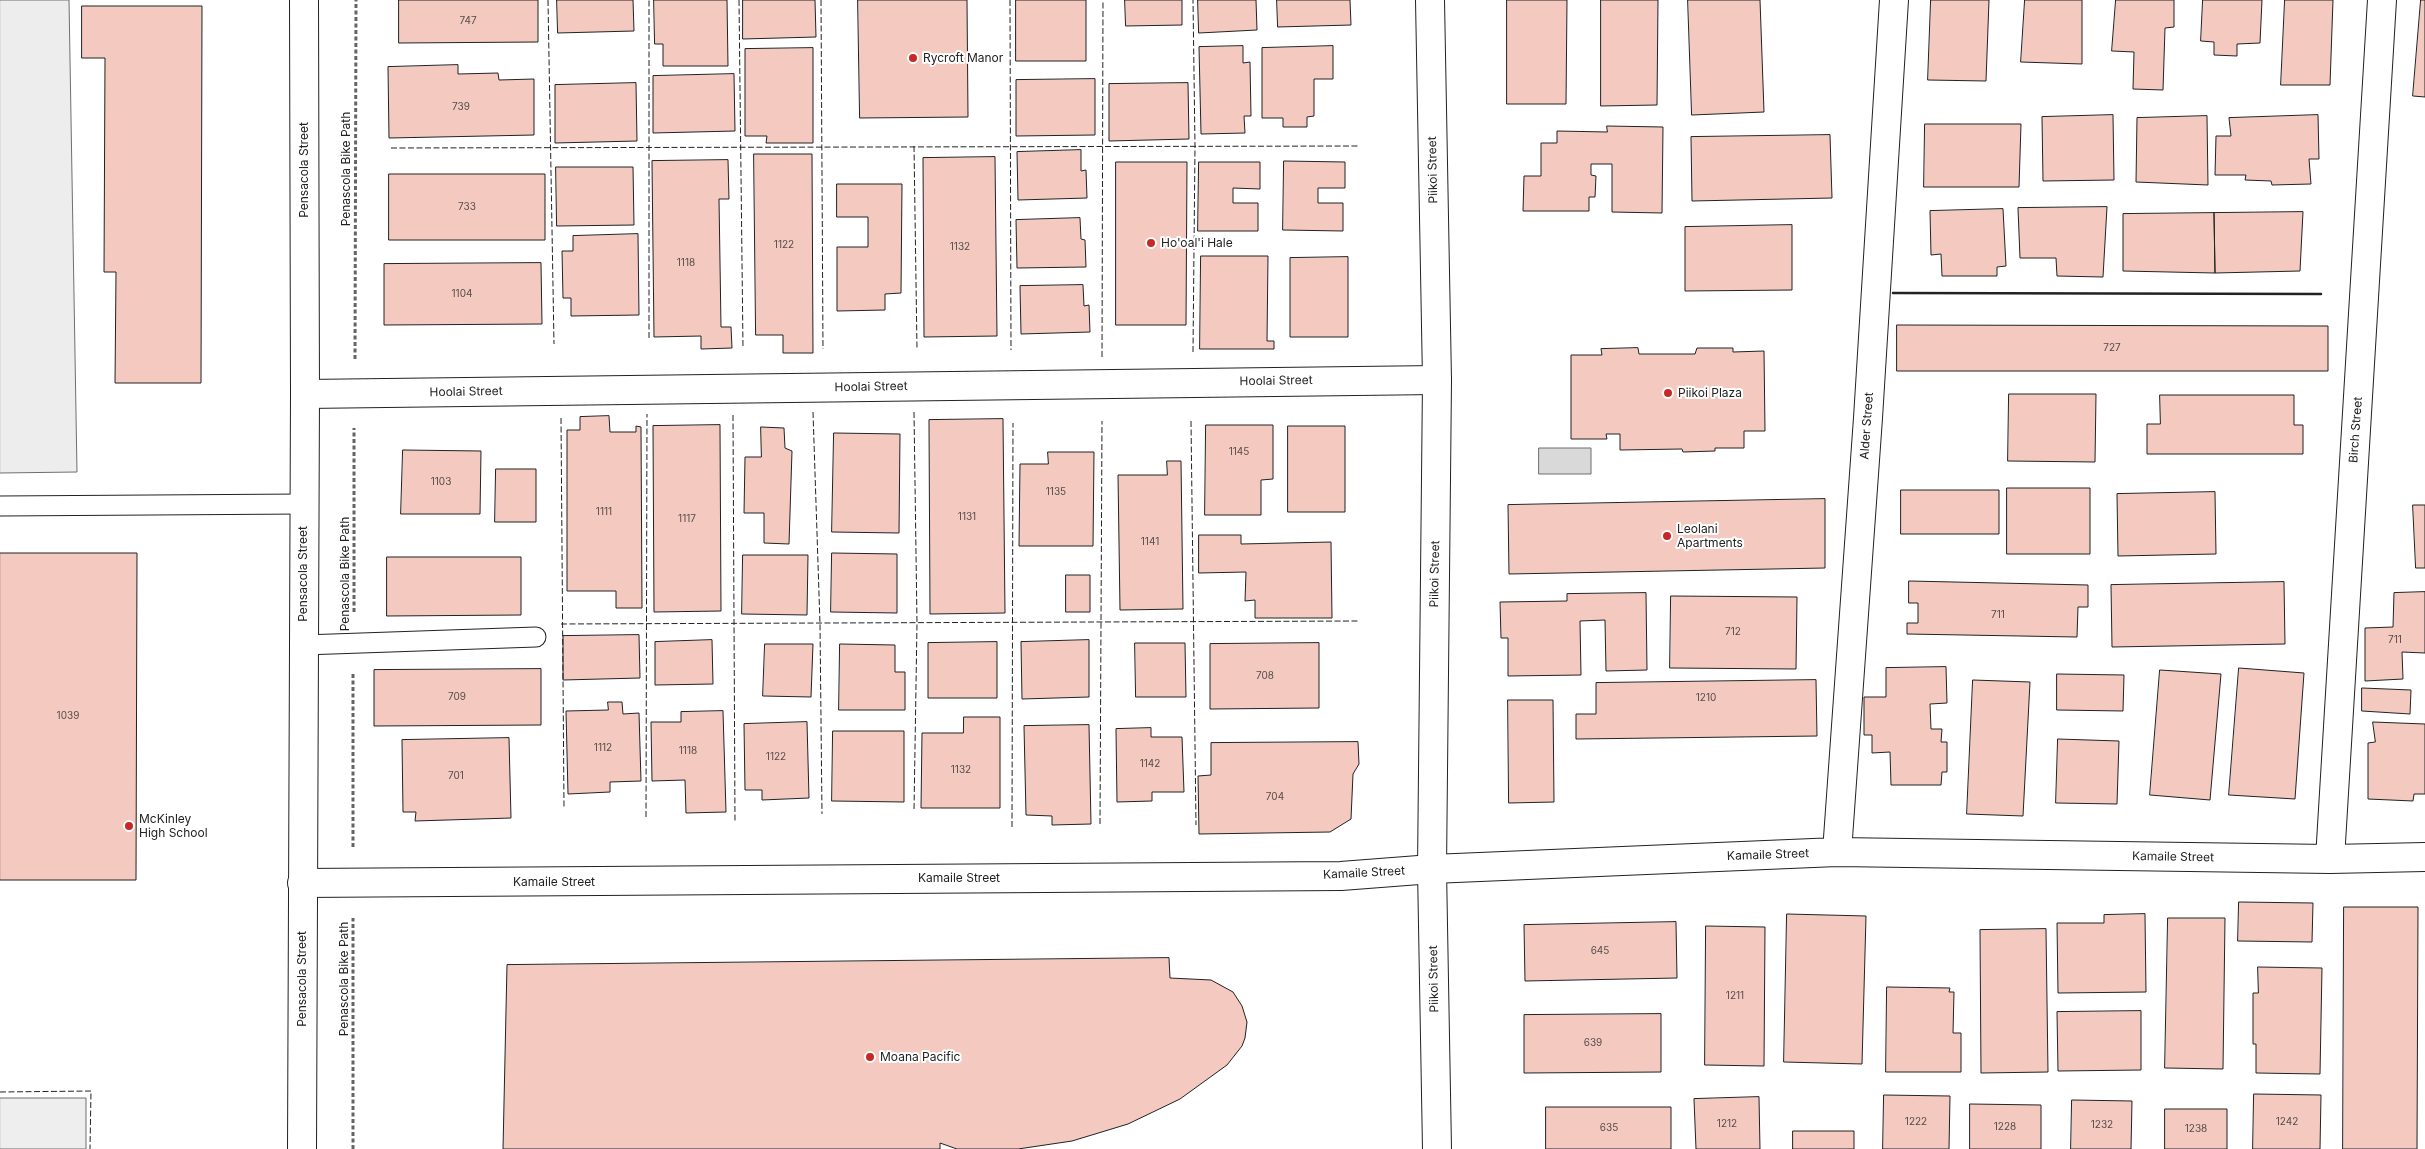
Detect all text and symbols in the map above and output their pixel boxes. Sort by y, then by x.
house number: 747 [459,15,477,27]
place label: Rycroft Manor [923,51,1003,65]
marker: Rycroft Manor [907,52,919,64]
house number: 739 [452,101,470,113]
street label: Penascola Bike Path [339,112,353,226]
street label: Pensacola Street [297,122,311,218]
street label: Piikoi Street [1425,136,1441,204]
house number: 733 [458,201,476,213]
place label: Ho'oal'i Hale [1161,236,1233,250]
marker: Ho'oal'i Hale [1145,237,1157,249]
house number: 1122 [774,239,794,251]
house number: 1132 [950,241,970,253]
house number: 1118 [677,257,695,269]
house number: 1104 [452,288,472,300]
house number: 727 [2103,342,2121,354]
street label: Hoolai Street [1239,373,1313,389]
street label: Hoolai Street [834,379,908,395]
street label: Hoolai Street [429,384,503,400]
place label: Piikoi Plaza [1678,386,1742,400]
marker: Piikoi Plaza [1662,387,1674,399]
street label: Alder Street [1857,392,1877,460]
street label: Birch Street [2347,396,2365,464]
house number: 1145 [1229,446,1249,458]
house number: 1103 [431,476,451,488]
house number: 1135 [1046,486,1066,498]
house number: 1111 [596,506,612,518]
house number: 1131 [958,511,976,523]
house number: 1117 [678,513,696,525]
street label: Penascola Bike Path [338,517,352,631]
place label: Leolani Apartments [1677,522,1743,550]
street label: Pensacola Street [296,526,310,622]
marker: Leolani Apartments [1661,530,1673,542]
house number: 1141 [1141,536,1159,548]
street label: Piikoi Street [1427,540,1443,608]
house number: 711 [1991,609,2005,621]
house number: 712 [1725,626,1741,638]
house number: 711 [2388,634,2402,646]
house number: 708 [1256,670,1274,682]
house number: 709 [448,691,466,703]
house number: 1210 [1696,692,1716,704]
house number: 1039 [57,710,79,722]
house number: 1112 [594,742,612,754]
house number: 1118 [679,745,697,757]
house number: 1122 [766,751,786,763]
house number: 1142 [1140,758,1160,770]
house number: 1132 [951,764,971,776]
house number: 701 [448,770,464,782]
house number: 704 [1266,791,1284,803]
place label: McKinley High School [139,812,208,840]
marker: McKinley High School [123,820,135,832]
street label: Kamaile Street [1727,846,1809,864]
street label: Kamaile Street [2132,849,2214,865]
street label: Kamaile Street [1323,864,1405,882]
street label: Kamaile Street [918,871,1000,885]
street label: Kamaile Street [513,875,595,889]
street label: Penascola Bike Path [337,922,351,1036]
street label: Pensacola Street [295,931,309,1027]
street label: Piikoi Street [1426,945,1442,1013]
house number: 645 [1591,945,1609,957]
house number: 1211 [1726,990,1744,1002]
house number: 639 [1584,1037,1602,1049]
place label: Moana Pacific [880,1050,960,1064]
marker: Moana Pacific [864,1051,876,1063]
house number: 1222 [1905,1116,1927,1128]
house number: 1242 [2276,1116,2298,1128]
house number: 1212 [1717,1118,1737,1130]
house number: 1232 [2091,1119,2113,1131]
house number: 1228 [1994,1121,2016,1133]
house number: 635 [1600,1122,1618,1134]
house number: 1238 [2185,1123,2207,1135]

